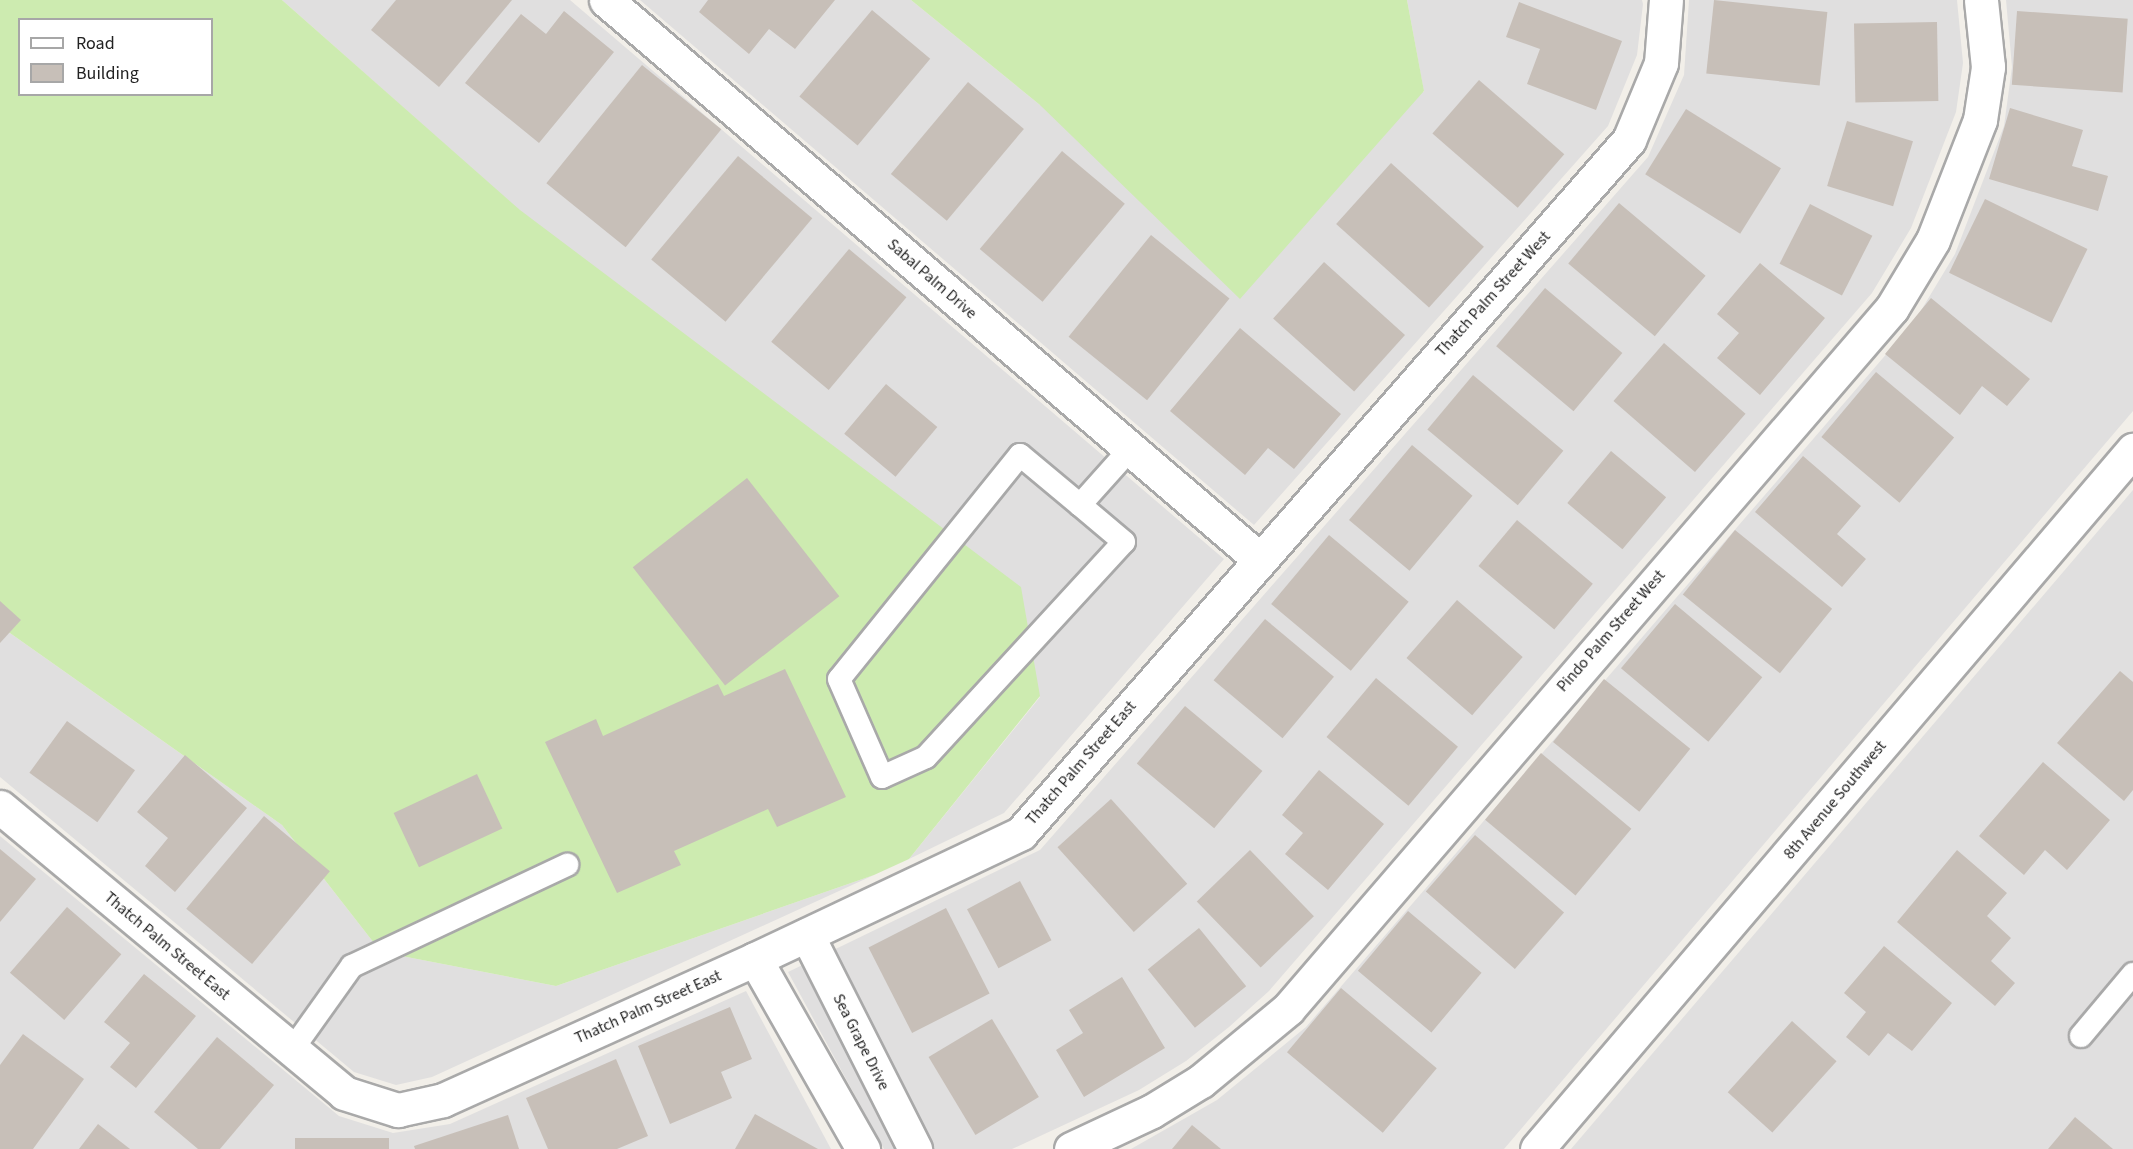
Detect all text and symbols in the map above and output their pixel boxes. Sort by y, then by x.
legend [18,18,213,96]
text: Road [76,31,115,56]
text: Building [76,61,139,86]
street label: Thatch Palm Street West [1432,227,1554,361]
street label: Sabal Palm Drive [883,235,981,323]
street label: Pindo Palm Street West [1553,566,1669,696]
street label: Thatch Palm Street East [1022,697,1140,829]
street label: 8th Avenue Southwest [1780,737,1890,863]
street label: Thatch Palm Street East [100,888,234,1004]
street label: Thatch Palm Street East [572,966,724,1048]
street label: Sea Grape Drive [829,991,893,1093]

